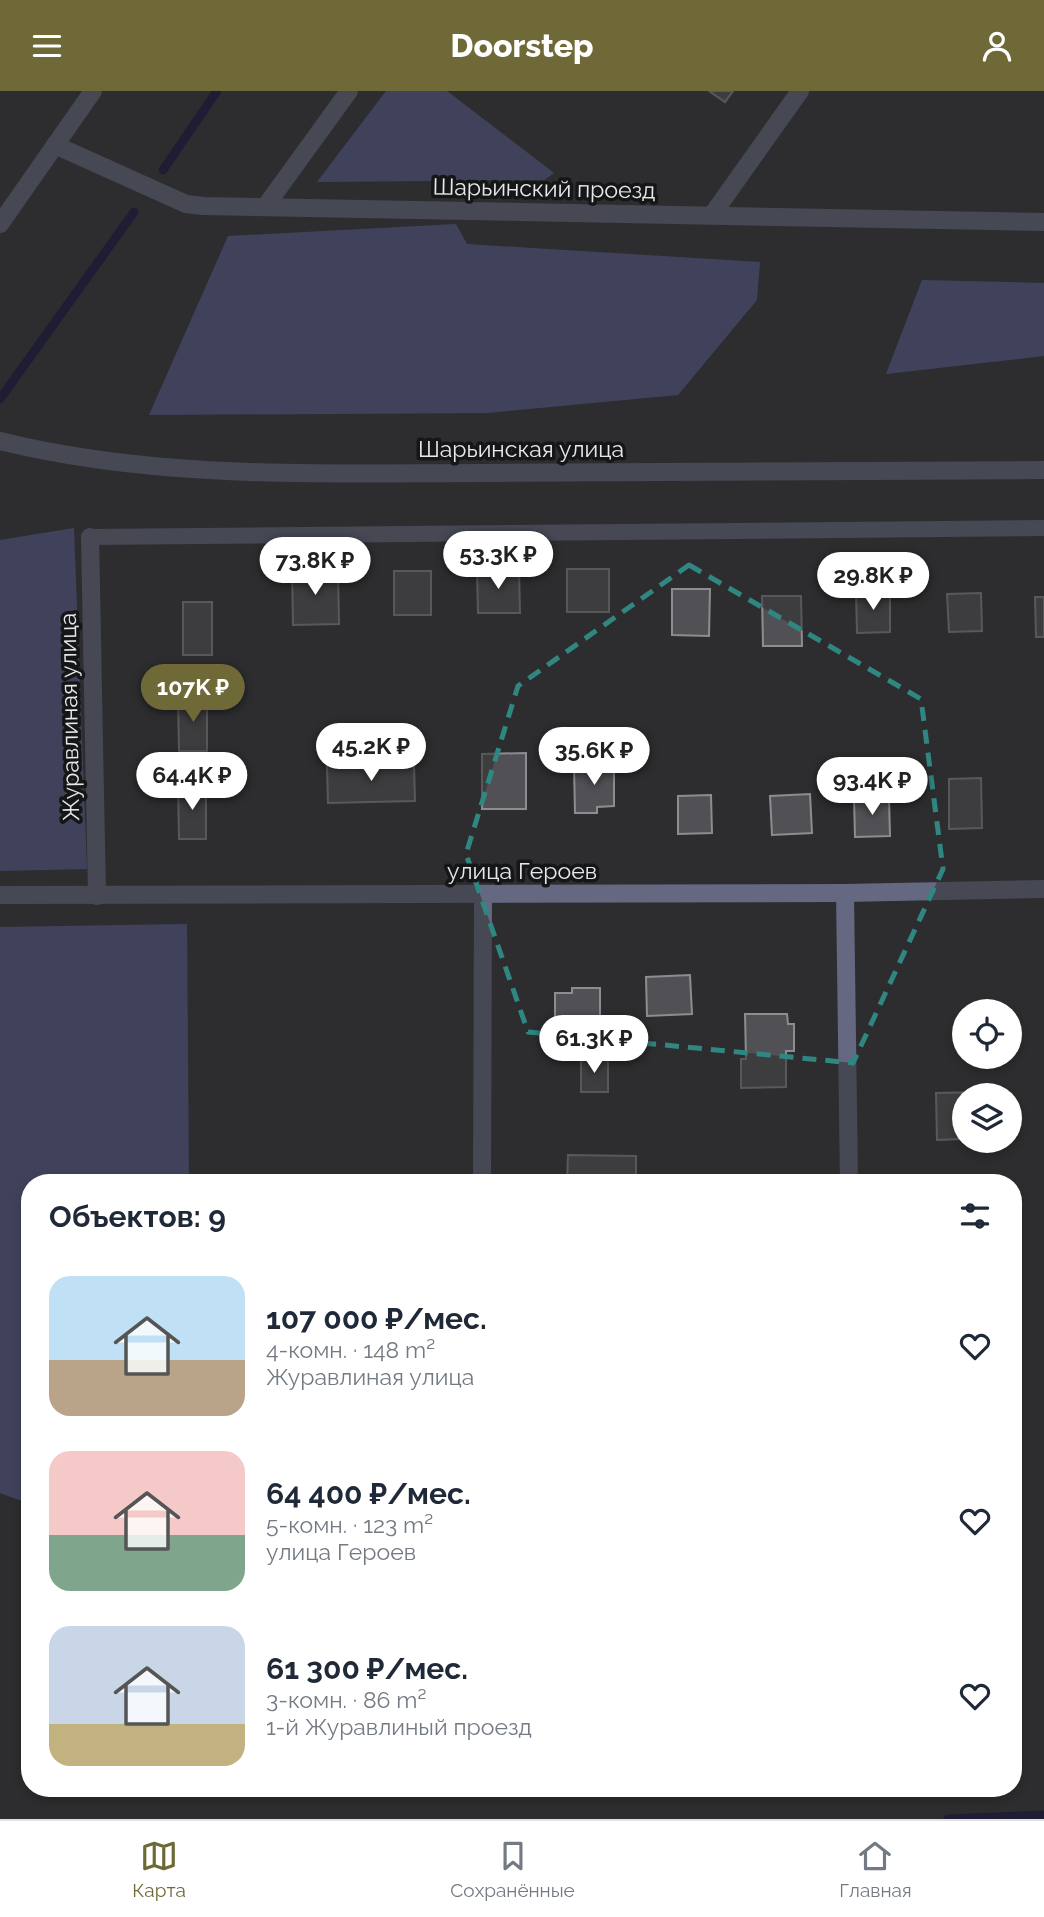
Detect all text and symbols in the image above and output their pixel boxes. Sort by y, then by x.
icon: menu [28,27,66,65]
text: Doorstep [451,27,594,64]
icon: person [978,27,1016,65]
street label: Шарьинский проезд [432,173,656,203]
street label: Шарьинская улица [418,435,624,462]
pin: 53.3K ₽ [433,531,563,591]
pin: 73.8K ₽ [250,538,380,597]
text: 53.3K ₽ [459,540,537,567]
text: 73.8K ₽ [276,546,354,573]
pin: 29.8K ₽ [808,553,938,612]
text: 29.8K ₽ [833,561,913,588]
street label: Журавлиная улица [54,613,84,821]
pin: 107K ₽ [136,665,250,724]
text: 107K ₽ [157,673,229,700]
pin: 45.2K ₽ [306,723,436,783]
pin: 35.6K ₽ [529,727,659,787]
text: 45.2K ₽ [332,732,410,759]
text: 35.6K ₽ [555,736,633,763]
pin: 64.4K ₽ [127,753,257,812]
pin: 93.4K ₽ [807,757,937,817]
text: 64.4K ₽ [152,761,232,788]
text: 93.4K ₽ [833,766,911,793]
street label: улица Героев [447,857,597,884]
map controls [952,999,1022,1153]
button: locate [952,999,1022,1069]
pin: 61.3K ₽ [529,1016,659,1075]
text: 61.3K ₽ [555,1024,633,1051]
button: layers [952,1083,1022,1153]
icon: filters [956,1197,994,1235]
text: Объектов: 9 [49,1199,226,1234]
text: 107 000 ₽/мес. [266,1301,487,1336]
icon: home [105,1304,189,1388]
icon: heart [956,1327,994,1365]
text: 4-комн. · 148 m² [266,1336,435,1363]
text: Журавлиная улица [266,1363,474,1390]
text: 64 400 ₽/мес. [266,1476,471,1511]
icon: home [105,1479,189,1563]
icon: heart [956,1502,994,1540]
text: 5-комн. · 123 m² [266,1511,433,1538]
text: улица Героев [266,1538,416,1565]
text: 61 300 ₽/мес. [266,1651,468,1686]
icon: home [105,1654,189,1738]
icon: heart [956,1677,994,1715]
text: 3-комн. · 86 m² [266,1686,426,1713]
text: 1-й Журавлиный проезд [266,1713,532,1740]
tab: Карта [132,1837,186,1901]
tab: Сохранённые [450,1837,575,1901]
tab: Главная [839,1837,912,1901]

